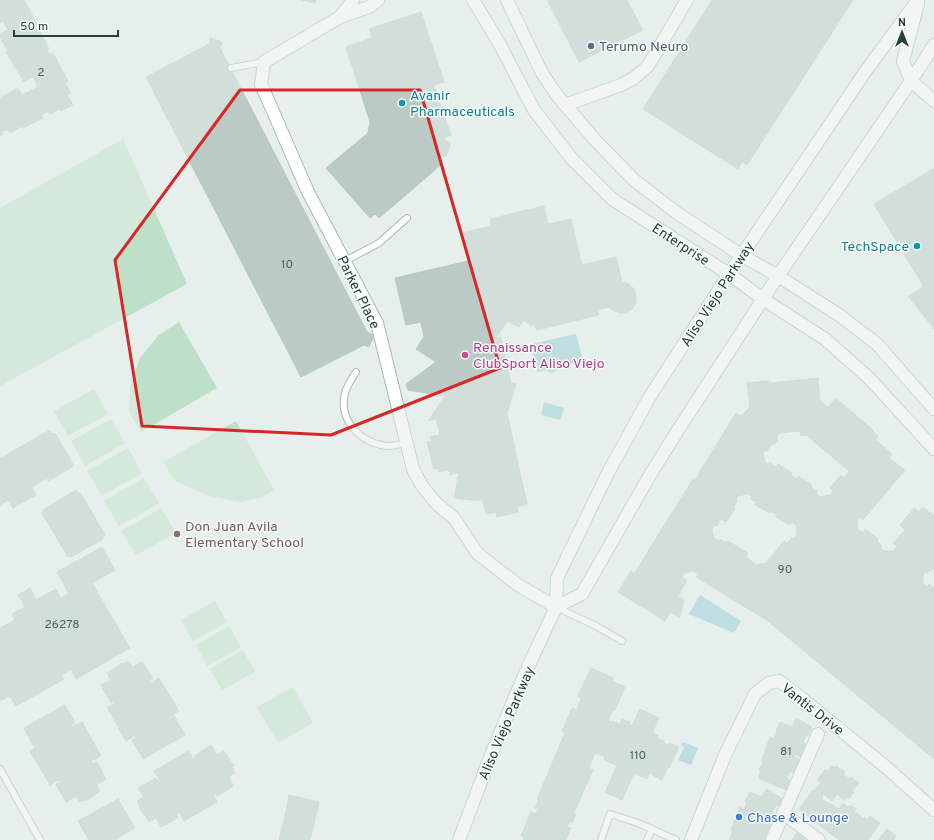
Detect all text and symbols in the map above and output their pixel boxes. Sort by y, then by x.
scale bar [14,12,118,38]
north arrow [882,12,922,52]
text: N [898,16,906,30]
text: 50 m [20,19,48,35]
place label: Terumo Neuro [599,39,689,56]
marker: Terumo Neuro [586,41,596,51]
house number: 2 [37,65,45,81]
place label: Avanir Pharmaceuticals [410,88,515,121]
marker: Avanir Pharmaceuticals [397,98,407,108]
street label: Enterprise [648,220,712,270]
street label: Aliso Viejo Parkway [678,239,759,351]
place label: TechSpace [841,239,909,256]
marker: TechSpace [912,241,922,251]
street label: Parker Place [333,253,383,332]
house number: 10 [281,257,293,273]
place label: Renaissance ClubSport Aliso Viejo [473,340,605,373]
marker: Renaissance ClubSport Aliso Viejo [460,350,470,360]
place label: Don Juan Avila Elementary School [185,519,304,552]
marker: Don Juan Avila Elementary School [172,529,182,539]
house number: 90 [778,562,792,578]
house number: 26278 [45,617,79,633]
street label: Aliso Viejo Parkway [476,664,539,783]
street label: Vantis Drive [777,680,847,740]
house number: 81 [780,744,792,760]
house number: 110 [630,748,646,764]
place label: Chase & Lounge [747,810,848,827]
marker: Chase & Lounge [734,812,744,822]

